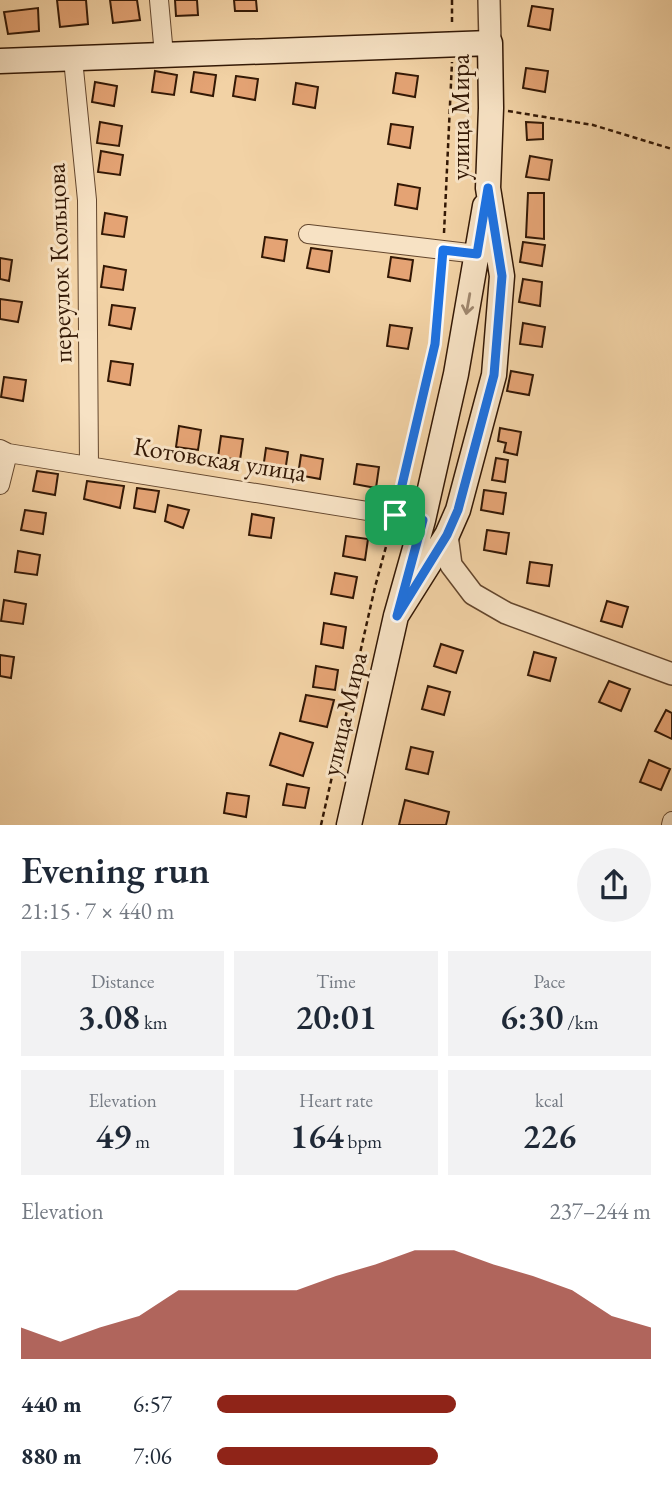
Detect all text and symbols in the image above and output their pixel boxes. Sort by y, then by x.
street label: улица Мира [443,53,477,180]
street label: переулок Кольцова [39,162,79,363]
one-way arrow [461,292,474,315]
street label: Котовская улица [131,429,309,490]
pin [365,485,425,545]
icon: arrive [376,496,414,534]
street label: улица Мира [313,648,375,779]
text: Evening run [21,845,210,894]
button: share [577,848,651,922]
text: 21:15 · 7 × 440 m [21,896,174,926]
text: Distance [91,969,154,994]
text: Time [316,969,356,994]
text: Pace [533,969,565,994]
text: 3.08 [78,994,140,1039]
text: 20:01 [295,994,377,1039]
text: 6:30 [500,994,563,1039]
text: km [140,1010,168,1035]
text: /km [563,1010,599,1035]
text: Elevation [88,1088,157,1113]
text: Heart rate [299,1088,373,1113]
text: kcal [535,1088,564,1113]
text: 49 [95,1113,131,1158]
text: 164 [290,1113,344,1158]
text: 226 [522,1113,576,1158]
text: m [131,1129,150,1154]
text: bpm [344,1129,382,1154]
text: Elevation [21,1196,104,1226]
text: 237–244 m [550,1196,651,1226]
text: 440 m [21,1389,82,1419]
text: 6:57 [133,1389,172,1419]
text: 880 m [21,1441,82,1471]
text: 7:06 [133,1441,172,1471]

